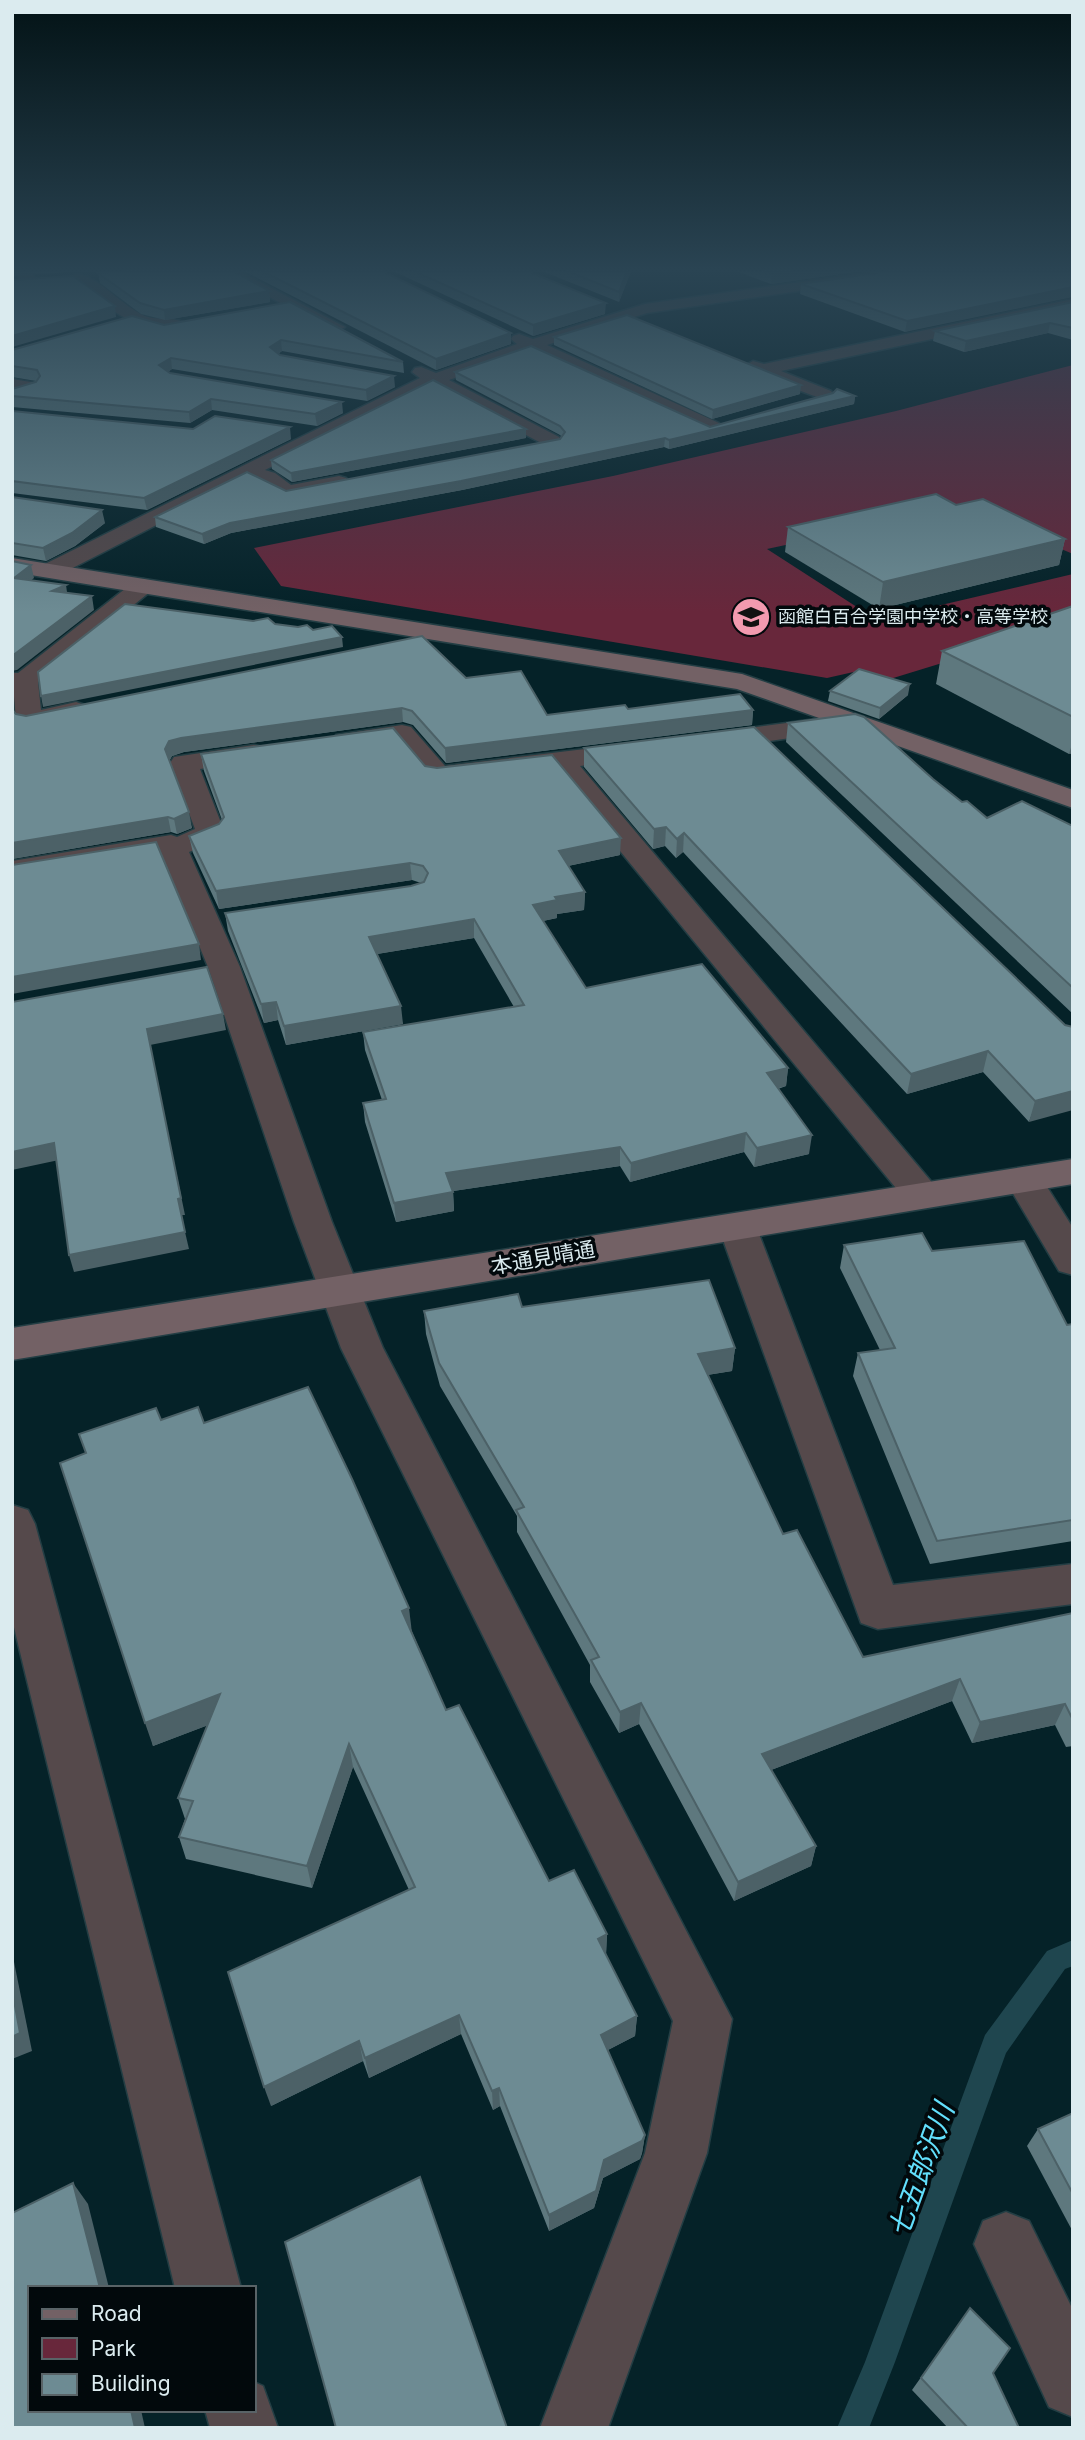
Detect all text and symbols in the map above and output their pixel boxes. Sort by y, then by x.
school or university icon: 函館白百合学園中学校・高等学校 [730,596,772,638]
place label: 函館白百合学園中学校・高等学校 [778,606,1048,627]
street label: 本通見晴通 [489,1236,597,1279]
water label: 七五郎沢川 [881,2096,962,2242]
legend [28,2286,256,2412]
text: Road [91,2301,142,2326]
text: Park [91,2336,136,2361]
text: Building [91,2371,171,2396]

